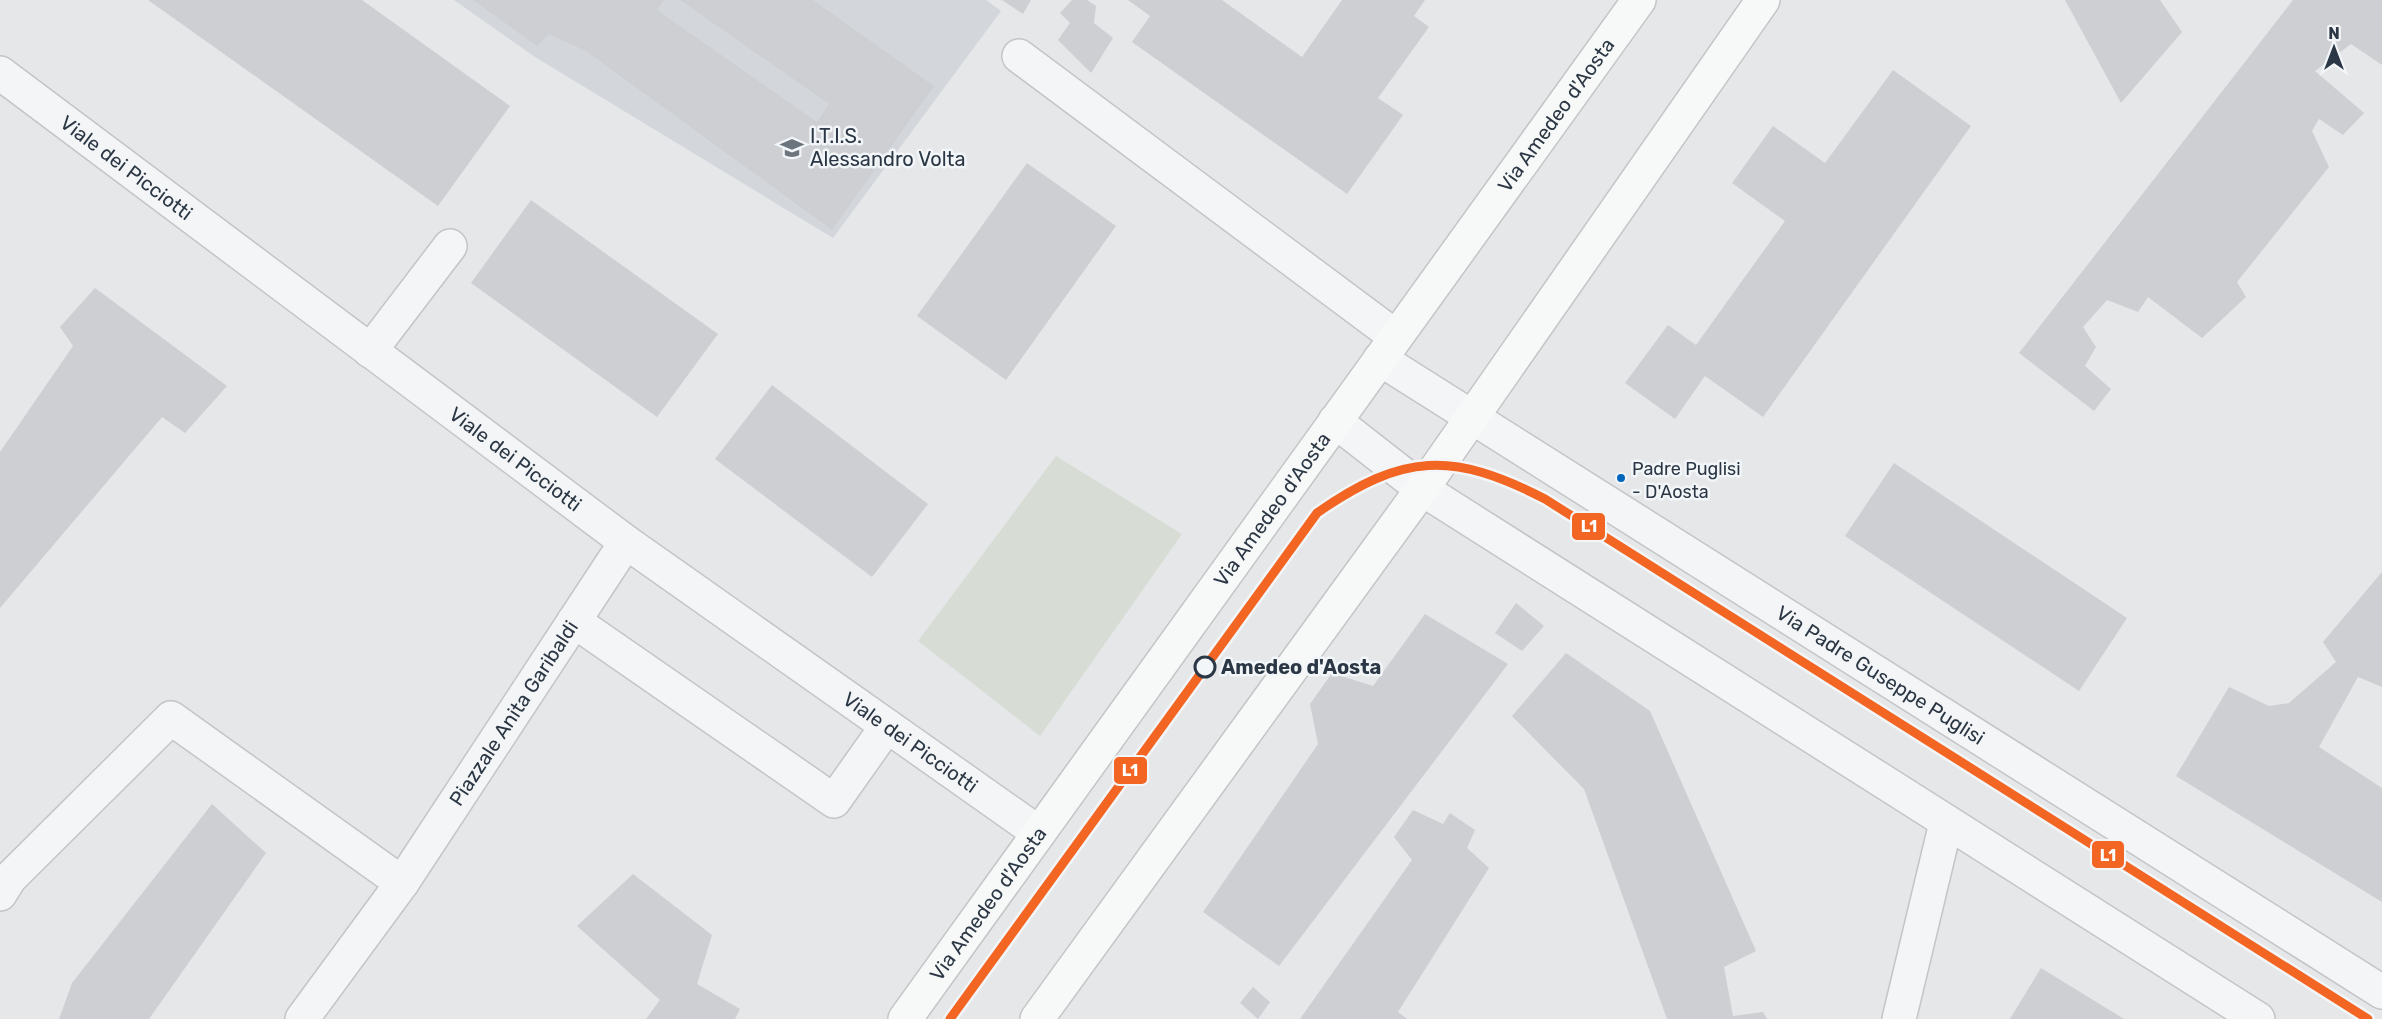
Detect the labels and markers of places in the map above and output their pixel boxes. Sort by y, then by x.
place label: I.T.I.S. Alessandro Volta [810,124,965,171]
school or university icon: I.T.I.S. Alessandro Volta [779,135,805,161]
place label: Padre Puglisi - D'Aosta [1632,458,1741,503]
marker: Padre Puglisi - D'Aosta [1615,472,1627,484]
place label: Amedeo d'Aosta [1221,655,1381,679]
marker: Amedeo d'Aosta [1194,656,1216,678]

